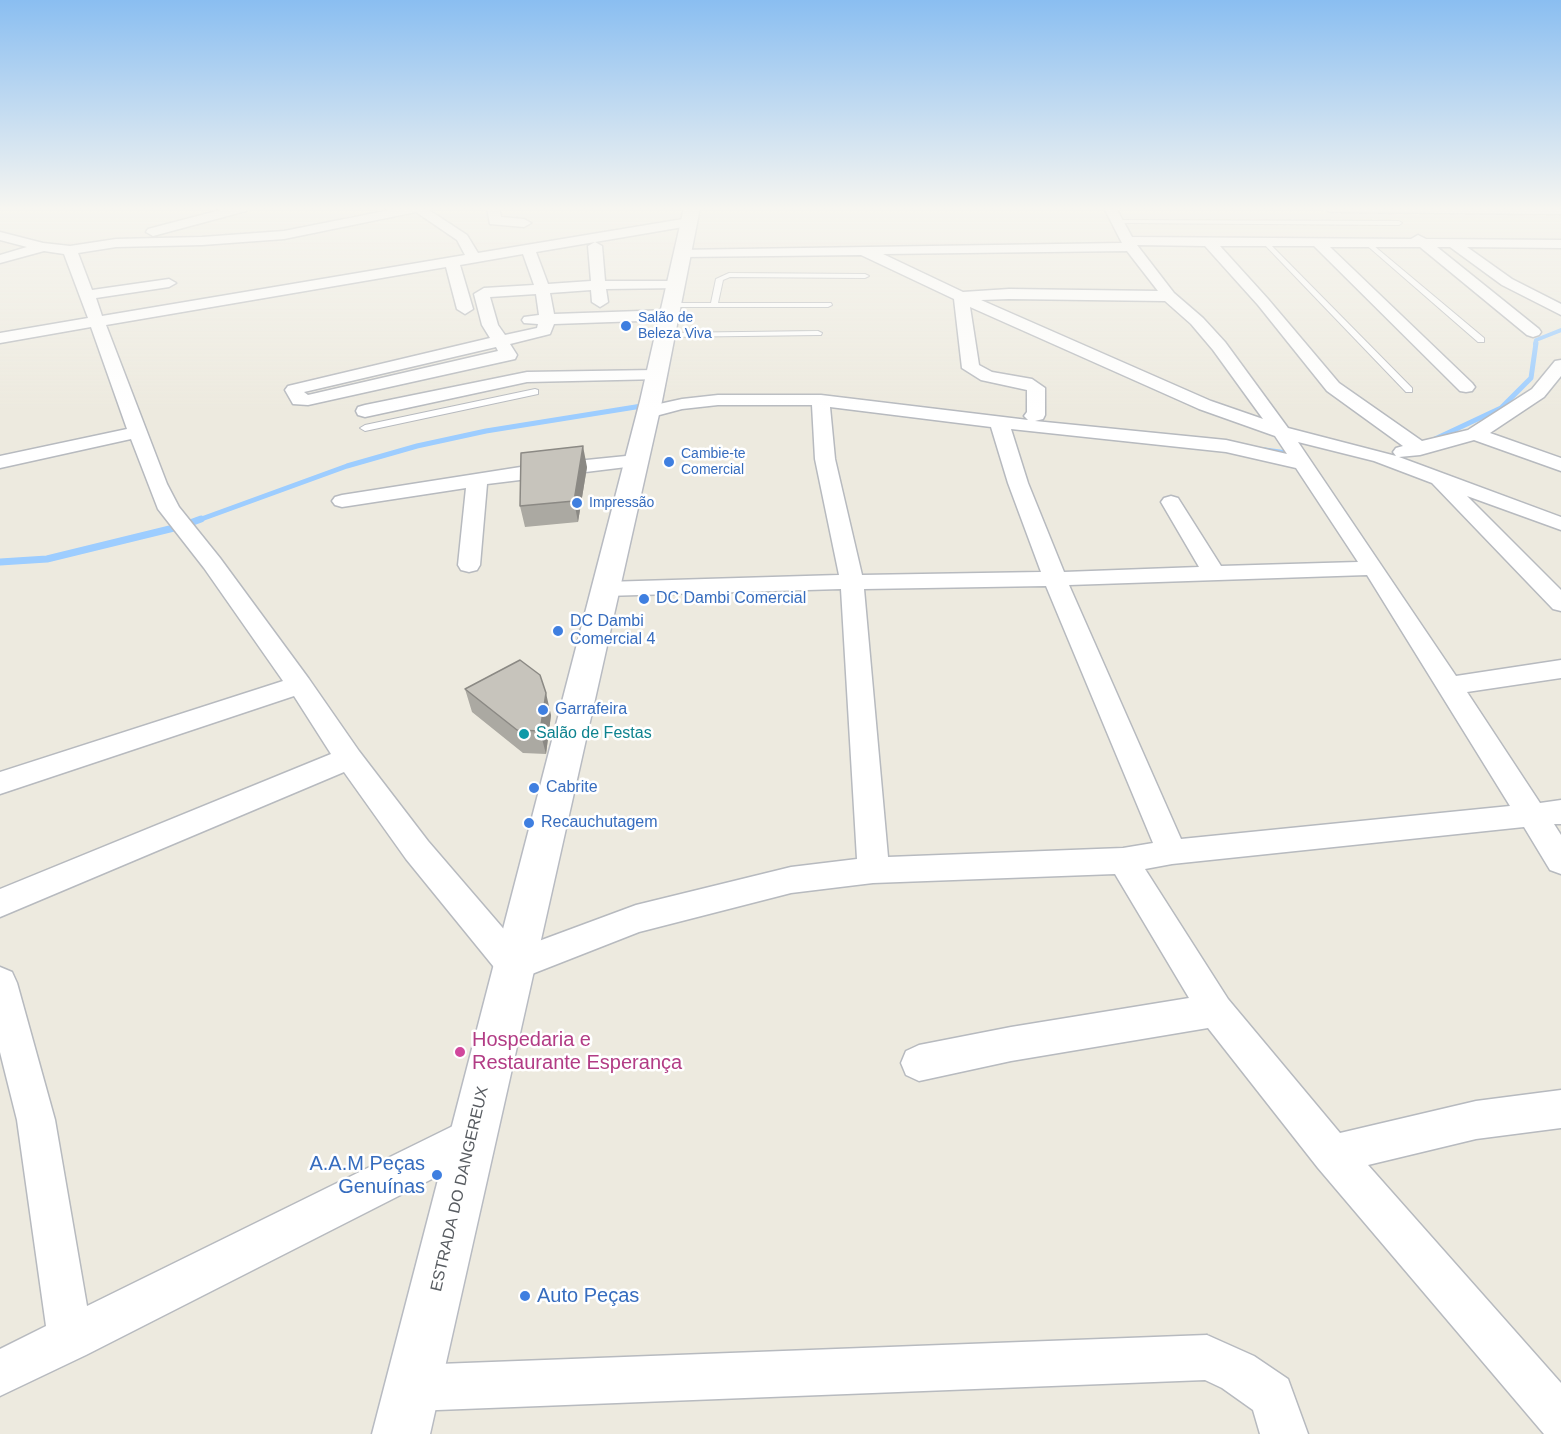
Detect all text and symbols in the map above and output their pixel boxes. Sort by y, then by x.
place label: Salão de Beleza Viva [638,310,712,342]
marker: Salão de Beleza Viva [619,319,633,333]
place label: Cambie-te Comercial [681,446,746,478]
marker: Cambie-te Comercial [662,455,676,469]
place label: Impressão [589,495,654,511]
marker: Impressão [570,496,584,510]
place label: DC Dambi Comercial [656,589,806,609]
marker: DC Dambi Comercial [637,592,651,606]
place label: DC Dambi Comercial 4 [570,612,655,650]
marker: DC Dambi Comercial 4 [551,624,565,638]
place label: Garrafeira [555,700,627,720]
marker: Garrafeira [536,703,550,717]
place label: Salão de Festas [536,724,652,744]
marker: Salão de Festas [517,727,531,741]
place label: Cabrite [546,778,598,798]
marker: Cabrite [527,781,541,795]
place label: Recauchutagem [541,813,658,833]
marker: Recauchutagem [522,816,536,830]
place label: Hospedaria e Restaurante Esperança [472,1028,682,1075]
marker: Hospedaria e Restaurante Esperança [453,1045,467,1059]
street label: ESTRADA DO DANGEREUX [427,1085,493,1293]
place label: A.A.M Peças Genuínas [309,1152,425,1199]
marker: A.A.M Peças Genuínas [430,1168,444,1182]
place label: Auto Peças [537,1284,639,1308]
marker: Auto Peças [518,1289,532,1303]

